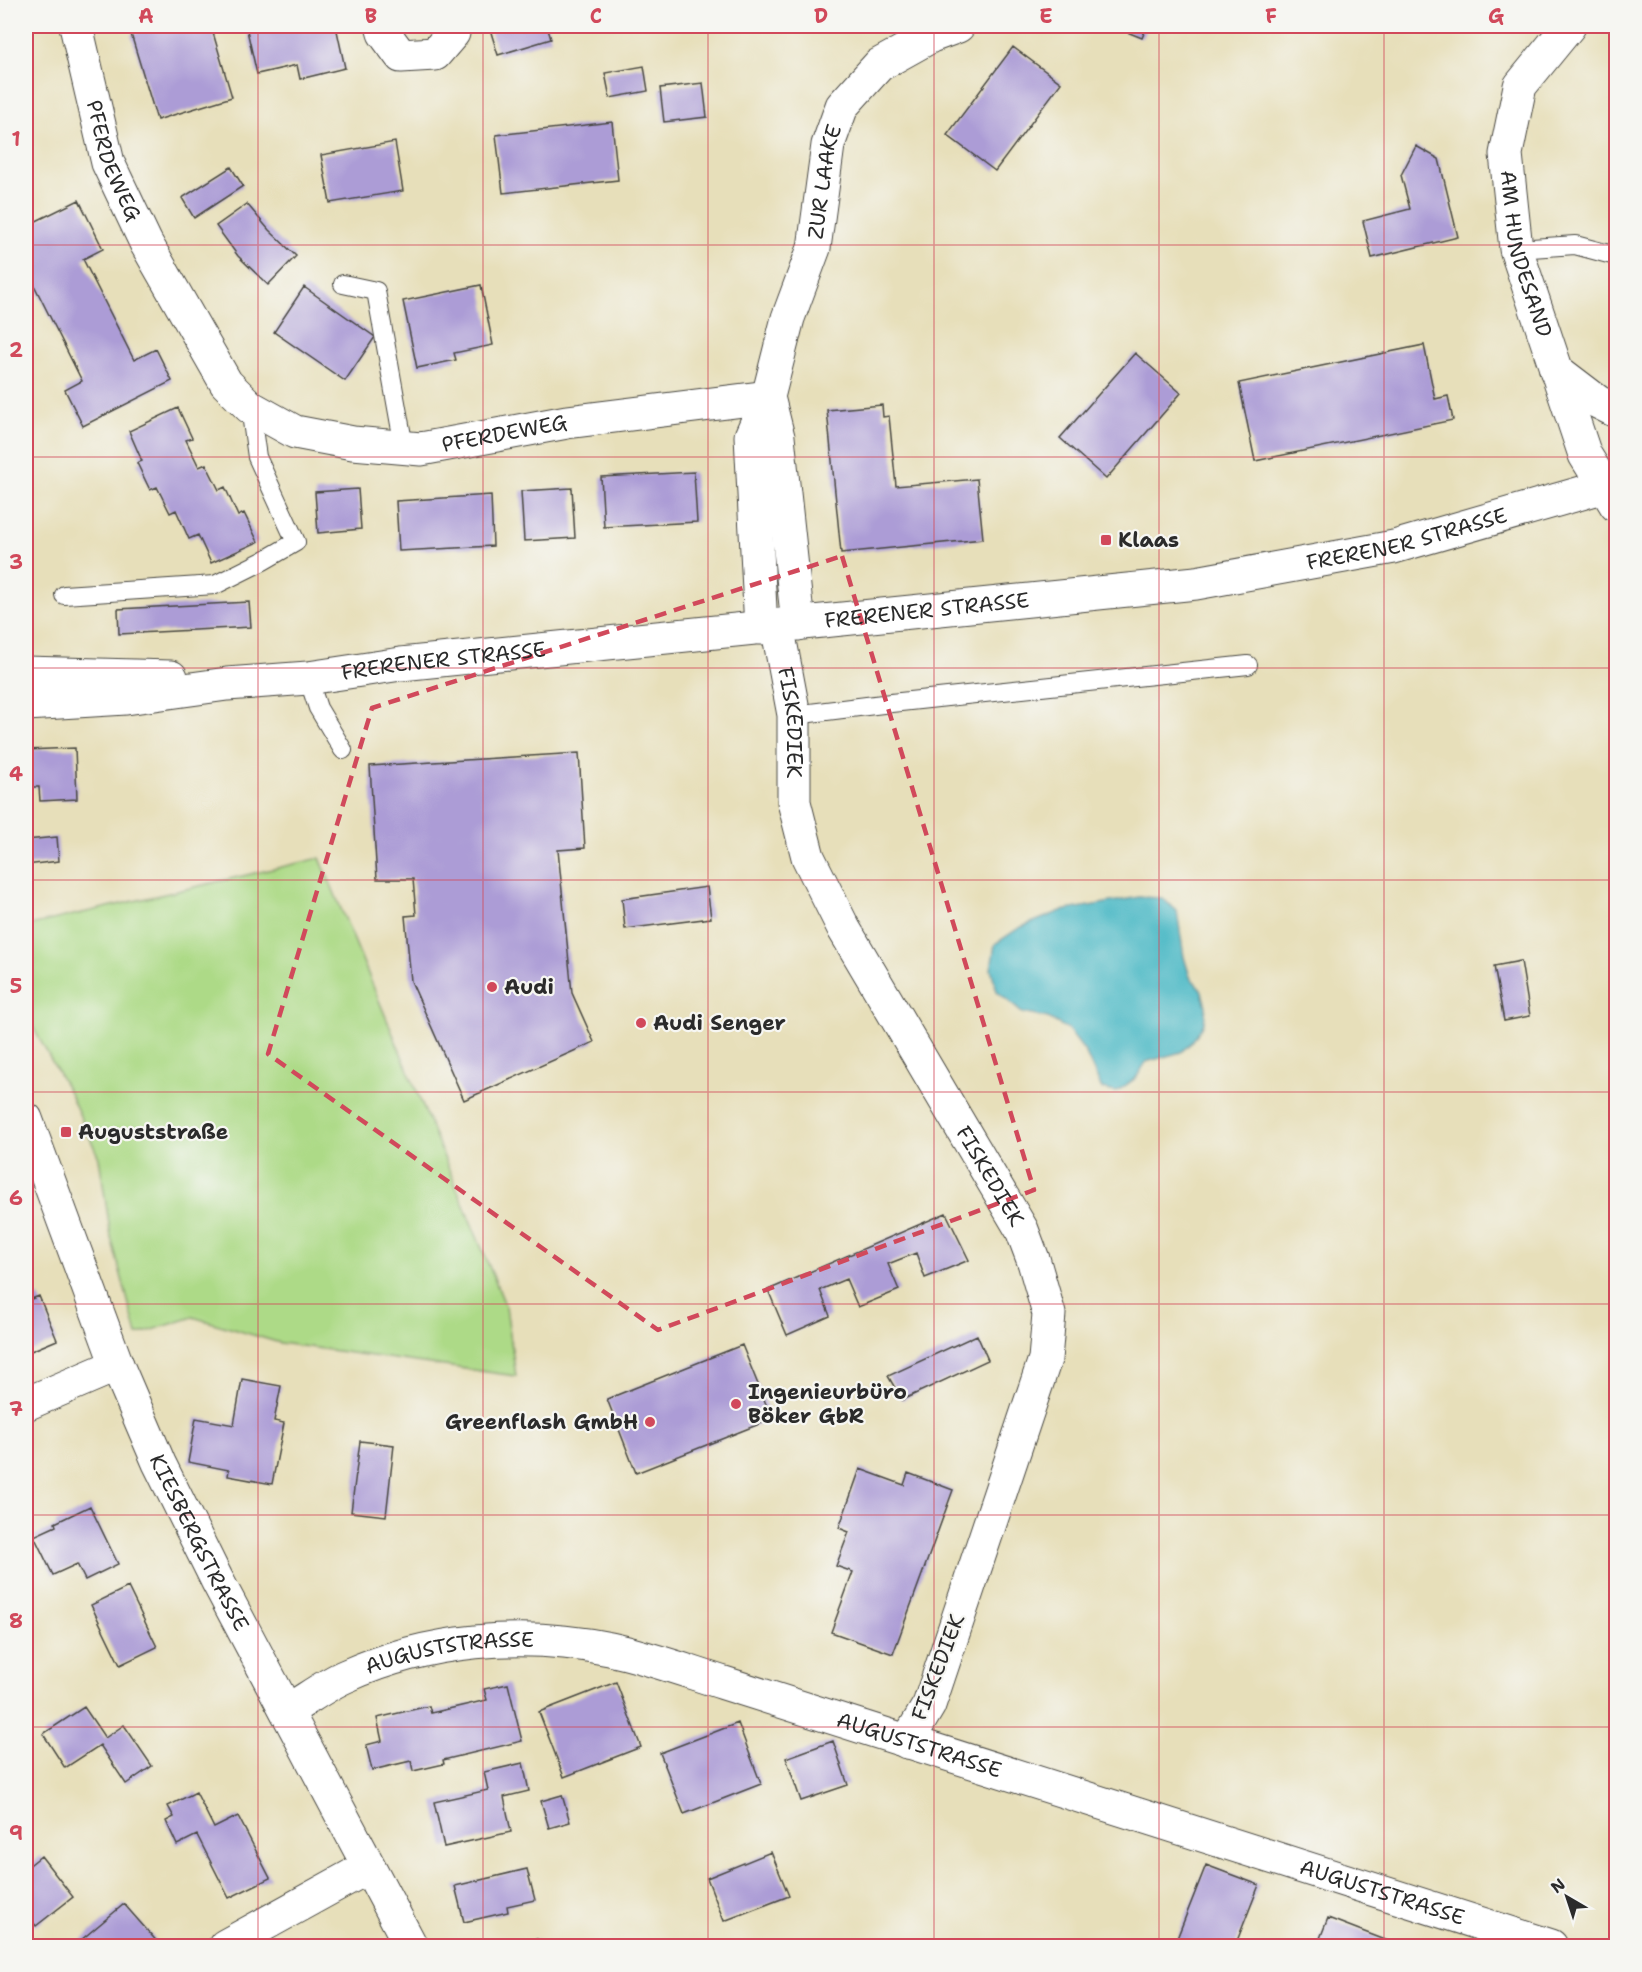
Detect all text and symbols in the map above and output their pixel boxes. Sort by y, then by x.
text: A [138,3,154,29]
text: B [365,3,377,29]
text: C [590,3,602,29]
text: D [814,3,828,29]
text: E [1039,3,1053,29]
text: F [1265,3,1277,29]
text: G [1488,3,1504,29]
street label: PFERDEWEG [80,97,148,226]
street label: ZUR LAAKE [801,121,848,241]
text: 1 [11,126,21,152]
street label: AM HUNDESAND [1494,169,1559,341]
text: 2 [9,337,23,363]
street label: PFERDEWEG [439,408,569,459]
street label: FRERENER STRASSE [1304,501,1510,577]
place label: Klaas [1118,526,1179,554]
marker: Klaas [1099,533,1113,547]
text: 3 [9,549,23,575]
street label: FRERENER STRASSE [823,586,1031,635]
street label: FRERENER STRASSE [339,635,547,687]
street label: FISKEDIEK [771,665,808,779]
text: 4 [9,761,23,787]
text: 5 [10,973,22,999]
place label: Audi [504,973,554,1001]
marker: Audi [485,980,499,994]
place label: Audi Senger [653,1009,786,1037]
marker: Audi Senger [634,1016,648,1030]
place label: Auguststraße [78,1118,228,1146]
street label: FISKEDIEK [950,1121,1031,1232]
marker: Auguststraße [59,1125,73,1139]
text: 6 [9,1185,23,1211]
place label: Ingenieurbüro Böker GbR [748,1378,907,1430]
text: 7 [9,1396,23,1422]
marker: Ingenieurbüro Böker GbR [729,1397,743,1411]
place label: Greenflash GmbH [445,1408,638,1436]
marker: Greenflash GmbH [643,1415,657,1429]
street label: KIESBERGSTRASSE [143,1450,255,1636]
text: 8 [9,1608,23,1634]
street label: FISKEDIEK [905,1609,971,1724]
street label: AUGUSTSTRASSE [361,1626,534,1681]
street label: AUGUSTSTRASSE [833,1706,1005,1784]
text: 9 [9,1820,23,1846]
street label: AUGUSTSTRASSE [1296,1853,1468,1932]
north arrow [1537,1867,1597,1927]
text: N [1546,1874,1569,1898]

